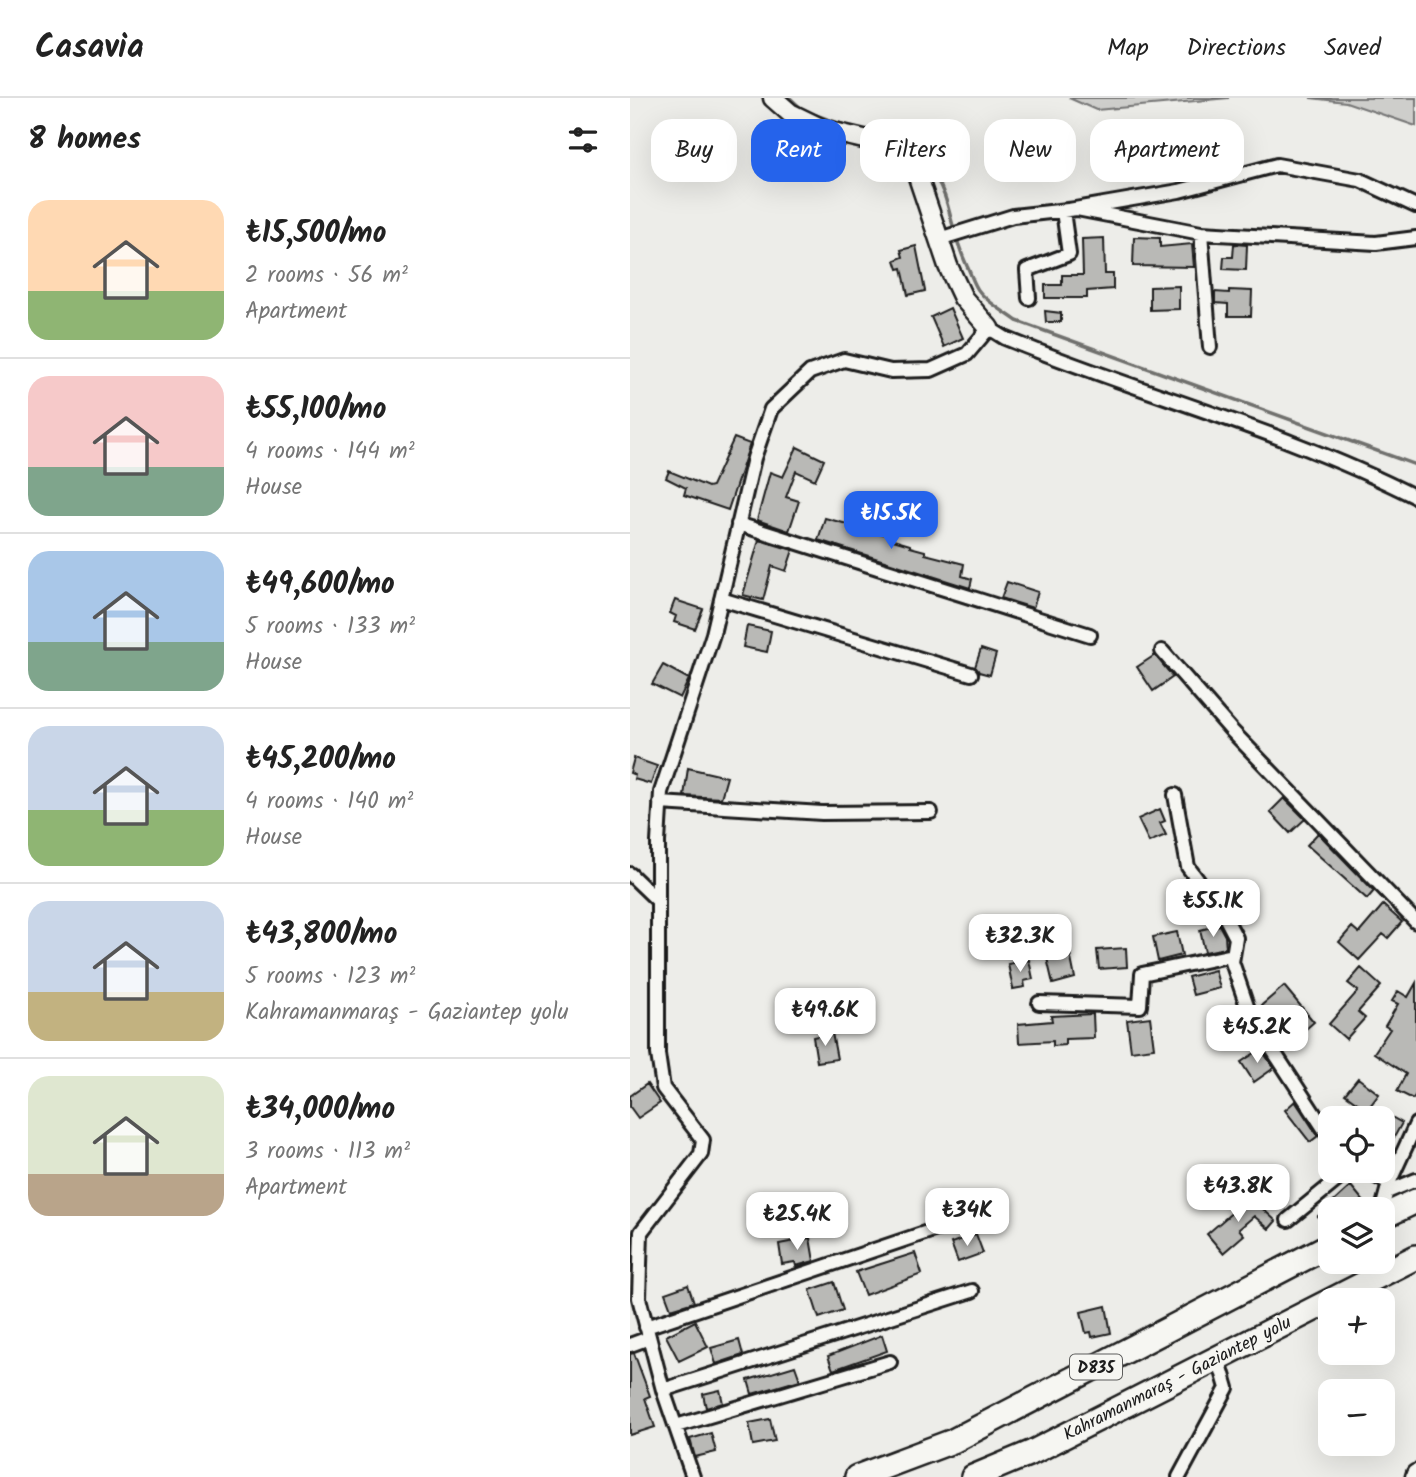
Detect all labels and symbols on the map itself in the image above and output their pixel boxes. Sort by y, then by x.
pin: ₺15.5K [834,491,948,551]
pin: ₺55.1K [1156,880,1270,939]
pin: ₺32.3K [963,914,1077,974]
pin: ₺49.6K [768,988,882,1048]
pin: ₺45.2K [1200,1006,1314,1065]
pin: ₺43.8K [1181,1164,1295,1224]
pin: ₺34K [926,1188,1008,1248]
pin: ₺25.4K [740,1192,854,1252]
street label: Kahramanmaraş - Gaziantep yolu [1058,1309,1297,1450]
road number: D835 [1070,1354,1122,1380]

